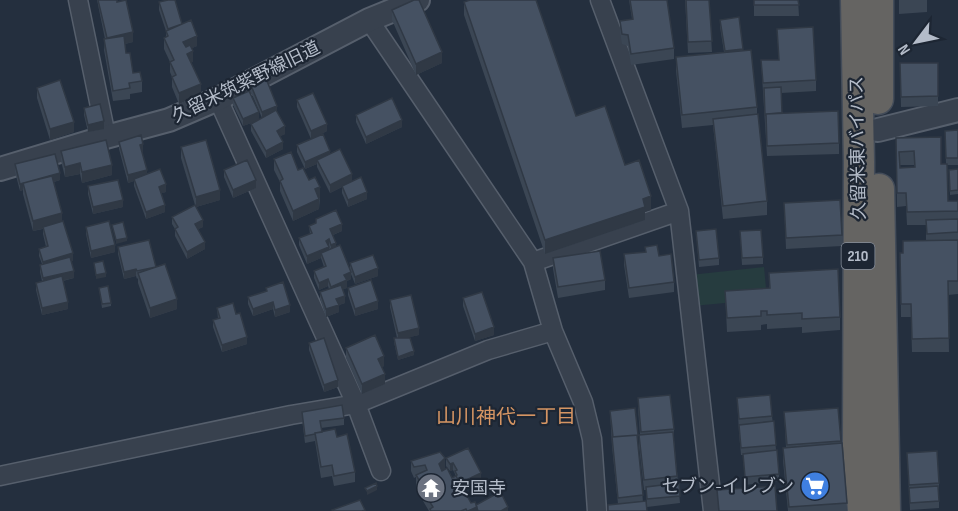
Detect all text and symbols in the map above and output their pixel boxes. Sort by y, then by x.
north arrow [886,12,946,72]
street label: 久留米筑紫野線旧道 [169,37,323,127]
text: N [894,40,915,58]
street label: 久留米東バイパス [846,76,870,220]
road number: 210 [842,243,874,269]
district label: 山川神代一丁目 [436,405,576,429]
supermarket icon: セブン-イレブン [799,470,831,502]
temple icon: 安国寺 [415,472,447,504]
place label: セブン-イレブン [661,476,794,497]
place label: 安国寺 [452,478,506,499]

